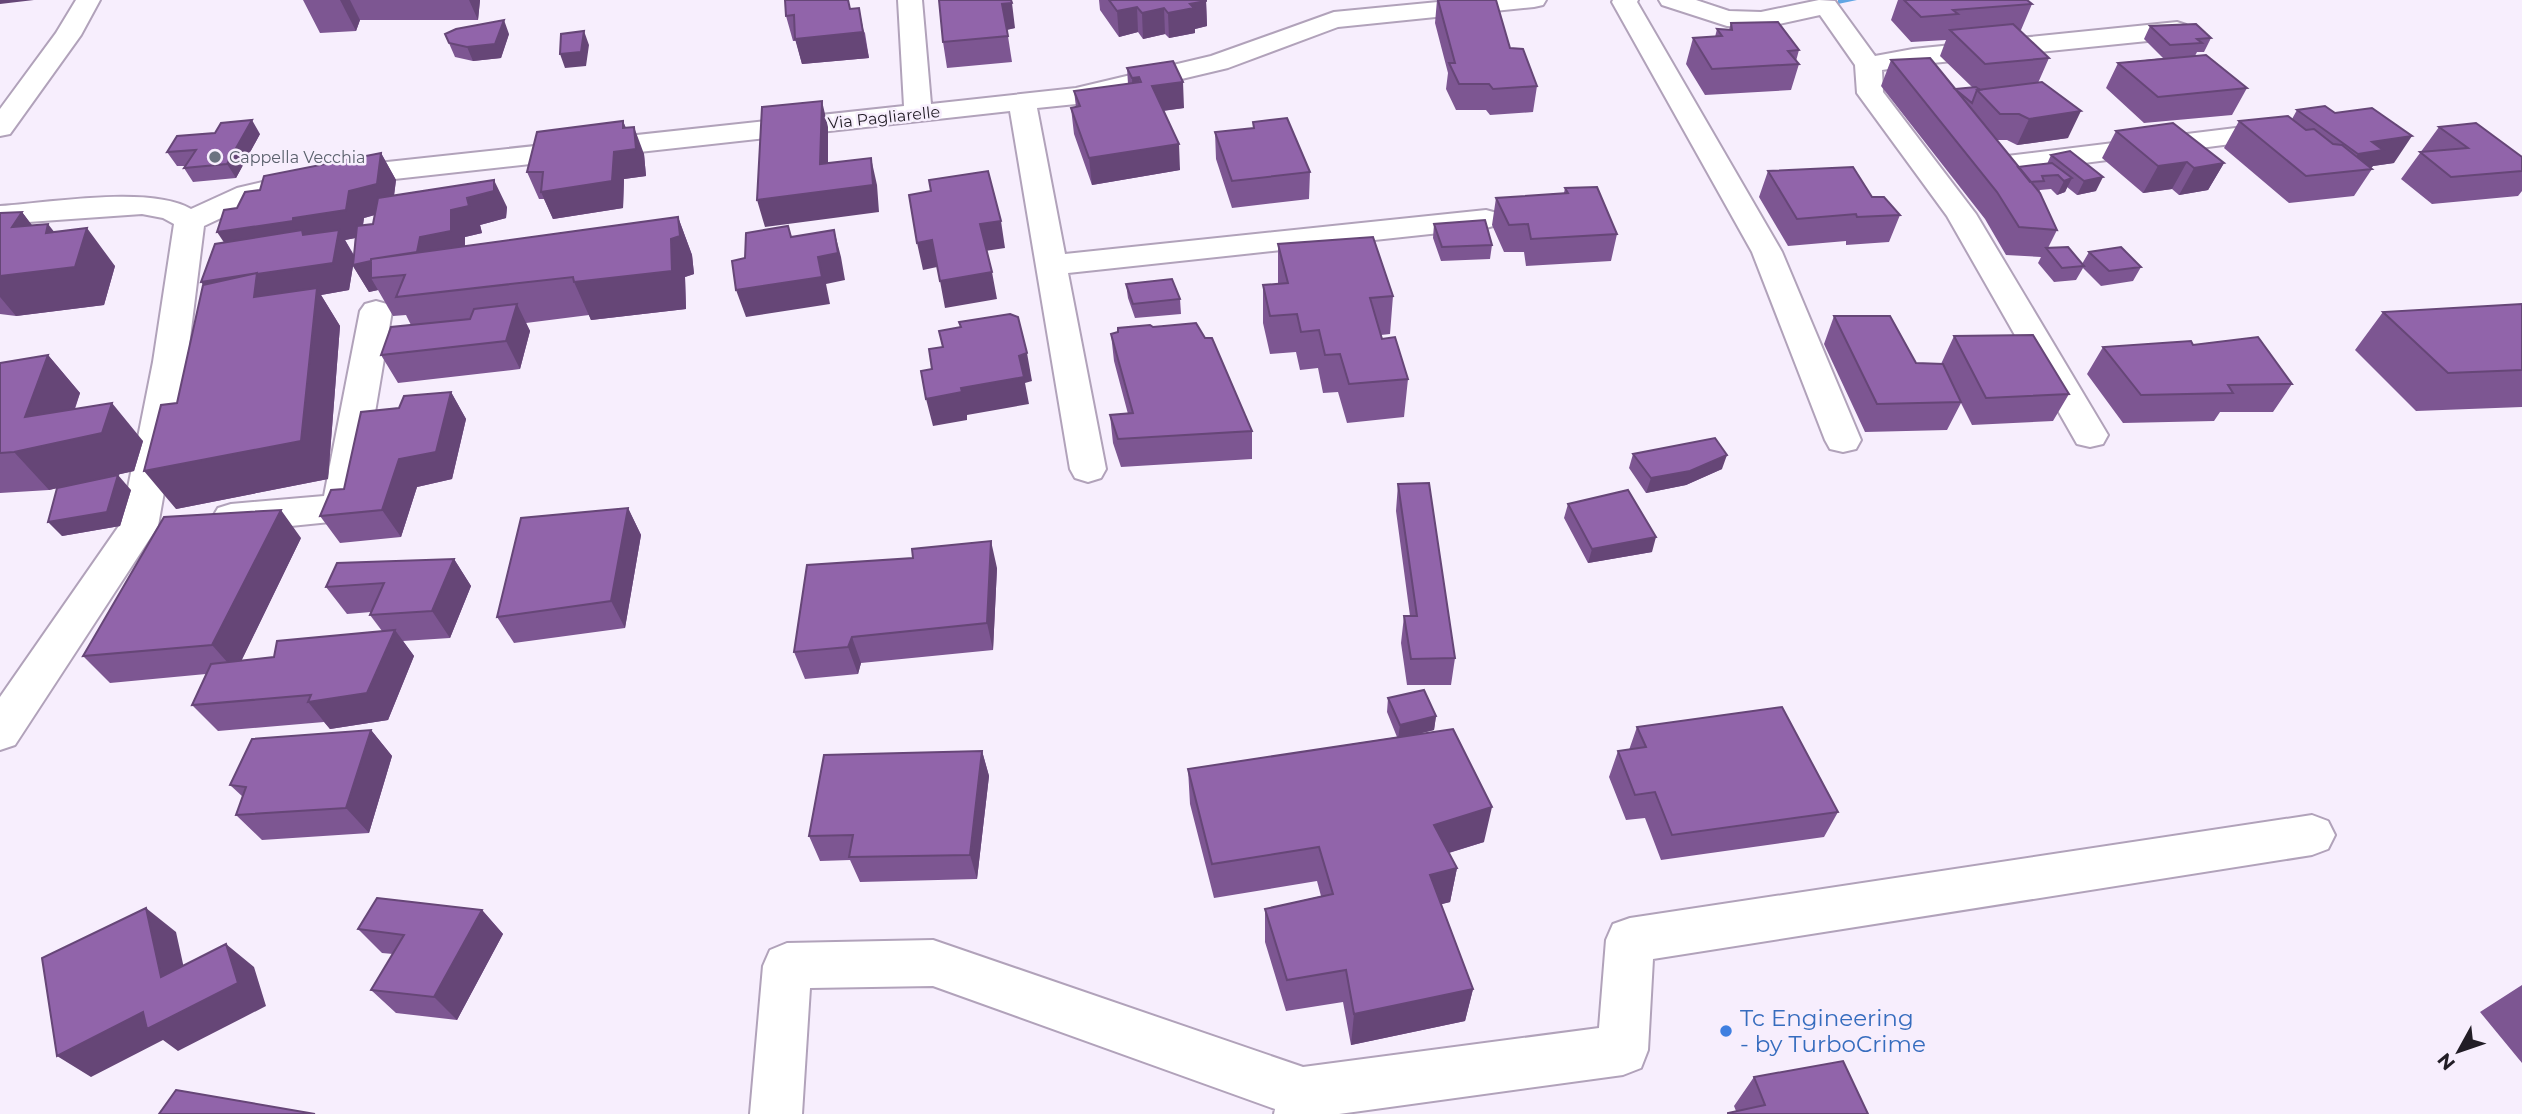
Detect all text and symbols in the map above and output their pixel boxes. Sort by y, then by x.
street label: Via Pagliarelle [827,102,941,133]
place label: Cappella Vecchia [229,148,366,167]
marker: Cappella Vecchia [207,149,223,165]
place label: Tc Engineering - by TurboCrime [1740,1004,1926,1058]
north arrow [2424,1016,2494,1086]
marker: Tc Engineering - by TurboCrime [1718,1023,1734,1039]
text: N [2433,1048,2460,1075]

